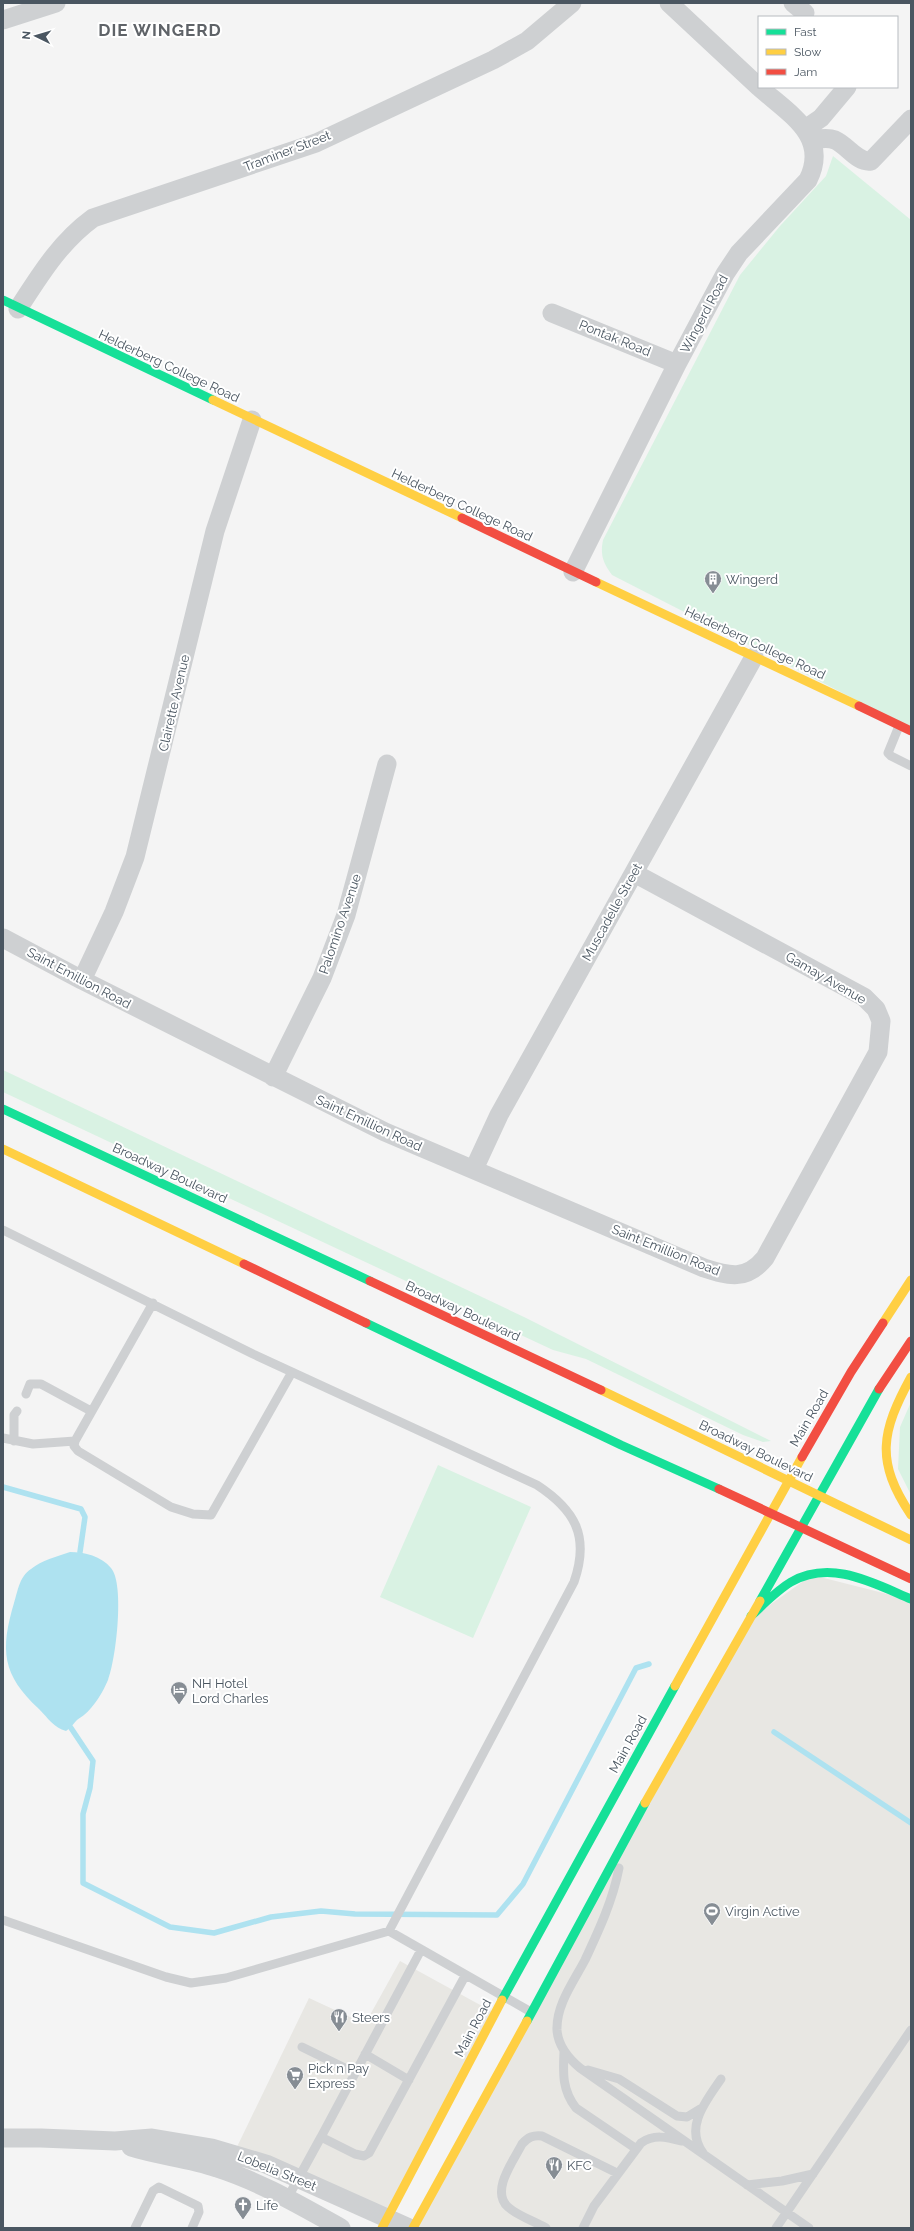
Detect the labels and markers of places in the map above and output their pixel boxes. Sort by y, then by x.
building icon: Wingerd [703,569,723,594]
place label: Wingerd [726,572,778,587]
place label: NH Hotel Lord Charles [192,1676,269,1706]
hotel icon: NH Hotel Lord Charles [169,1680,189,1705]
sports icon: Virgin Active [702,1901,722,1926]
place label: Virgin Active [725,1904,800,1919]
restaurant icon: Steers [329,2007,349,2032]
place label: Steers [352,2010,390,2025]
place label: Pick n Pay Express [308,2061,369,2091]
supermarket icon: Pick n Pay Express [285,2065,305,2090]
restaurant icon: KFC [544,2155,564,2180]
place label: KFC [567,2158,592,2173]
church icon: Life [233,2195,253,2220]
place label: Life [256,2198,278,2213]

